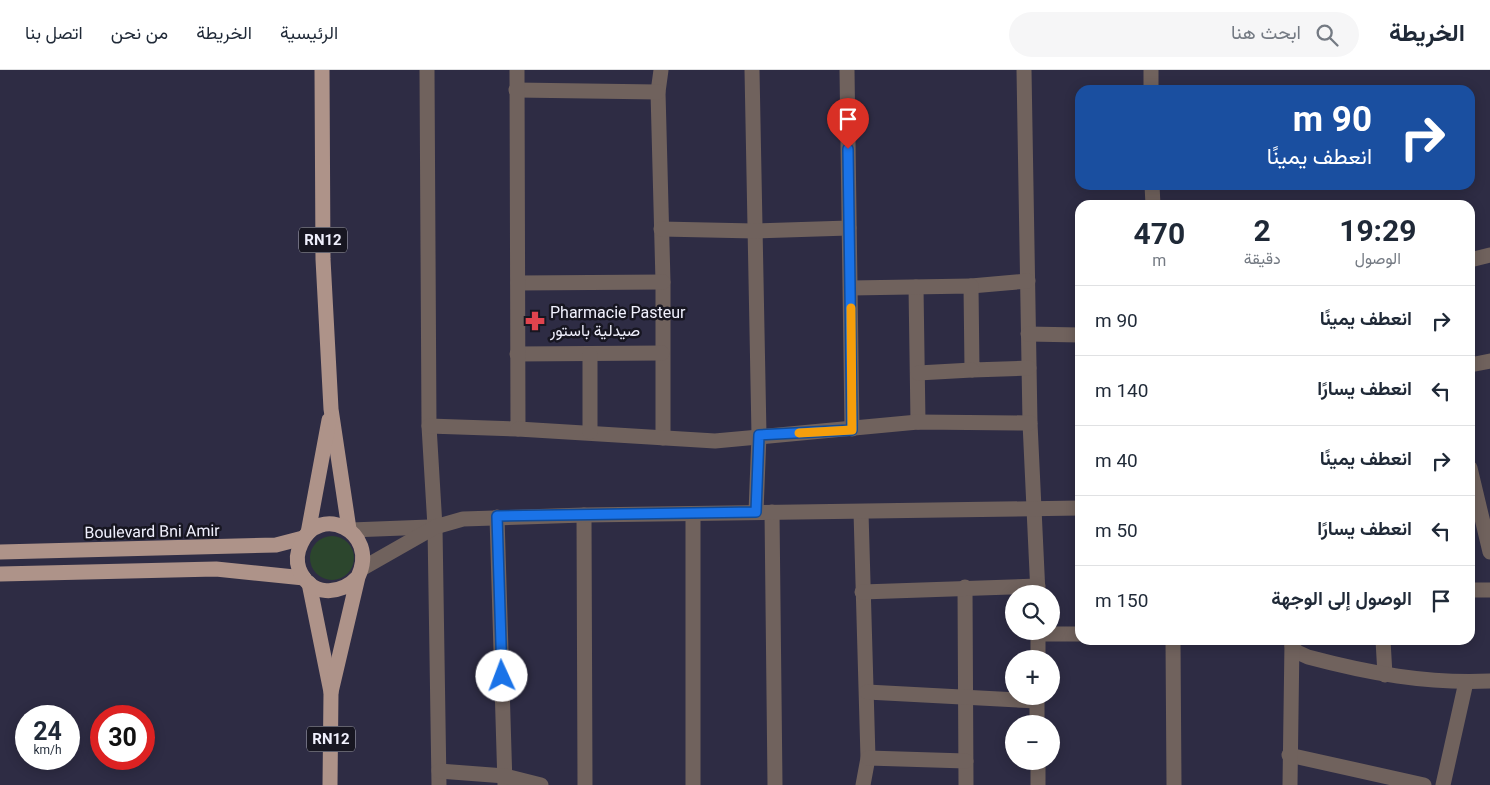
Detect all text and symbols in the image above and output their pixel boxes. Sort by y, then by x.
search box [1009,12,1359,57]
text: الخريطة [1389,19,1465,47]
text: ابحث هنا [1231,21,1301,44]
icon: search [1313,21,1341,49]
text: اتصل بنا [25,22,83,43]
text: من نحن [111,22,168,43]
text: الخريطة [196,22,252,43]
text: الرئيسية [280,22,338,43]
pin [827,98,869,149]
text: 90 m [1293,99,1372,140]
icon: arrive [834,105,862,133]
icon: right [1390,105,1455,170]
text: انعطف يمينًا [1267,144,1372,169]
text: 2 [1254,213,1271,248]
text: 19:29 [1339,213,1417,248]
text: 470 [1134,216,1185,251]
road number: RN12 [299,228,347,252]
text: دقيقة [1244,249,1281,268]
text: الوصول [1355,249,1401,268]
text: m [1152,251,1166,270]
place label: Pharmacie Pasteur صيدلية باستور [549,303,686,341]
text: انعطف يمينًا [1320,307,1412,330]
icon: right [1427,307,1455,335]
text: 90 m [1095,309,1138,332]
pharmacy icon: Pharmacie Pasteur صيدلية باستور [524,310,546,332]
text: انعطف يسارًا [1317,377,1412,400]
icon: left [1427,377,1455,405]
text: 140 m [1095,379,1148,402]
text: انعطف يمينًا [1320,447,1412,470]
icon: right [1427,447,1455,475]
text: 40 m [1095,449,1138,472]
text: انعطف يسارًا [1317,517,1412,540]
icon: left [1427,517,1455,545]
text: 50 m [1095,519,1138,542]
street label: Boulevard Bni Amir [84,521,220,542]
map controls [1005,585,1060,770]
button: search [1005,585,1060,640]
text: الوصول إلى الوجهة [1271,587,1412,610]
icon: arrive [1427,587,1455,615]
text: 150 m [1095,589,1148,612]
position arrow [475,649,527,701]
button: + [1005,650,1060,705]
speed limit sign: 30 [90,705,155,770]
button: − [1005,715,1060,770]
text: 24 [33,717,62,746]
road number: RN12 [307,726,355,752]
text: km/h [33,743,62,757]

